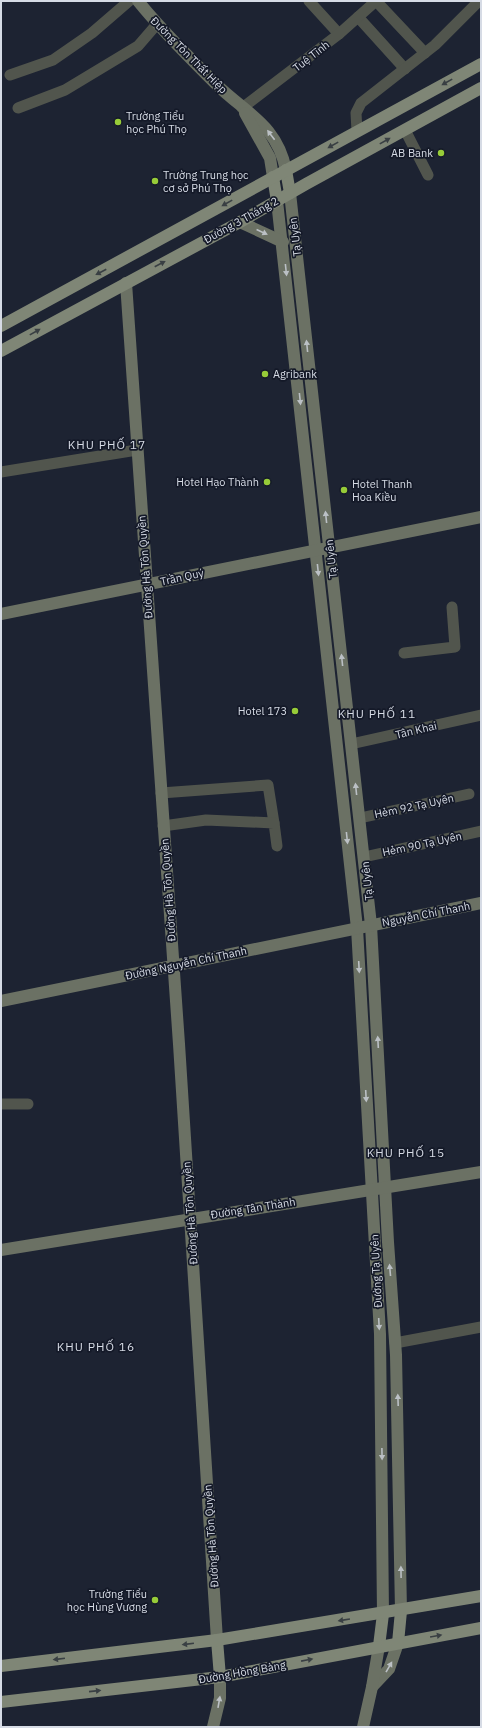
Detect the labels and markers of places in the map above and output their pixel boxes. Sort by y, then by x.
place label: Trường Tiểu học Phú Thọ [126,109,187,136]
marker: Trường Tiểu học Phú Thọ [113,117,123,127]
place label: AB Bank [391,146,433,160]
marker: AB Bank [436,148,446,158]
place label: Trường Trung học cơ sở Phú Thọ [163,168,249,195]
marker: Trường Trung học cơ sở Phú Thọ [150,176,160,186]
place label: Agribank [273,367,317,381]
marker: Agribank [260,369,270,379]
place label: Hotel Hạo Thành [176,475,259,489]
marker: Hotel Hạo Thành [262,477,272,487]
place label: Hotel Thanh Hoa Kiều [352,477,412,504]
marker: Hotel Thanh Hoa Kiều [339,485,349,495]
place label: Hotel 173 [238,704,287,718]
marker: Hotel 173 [290,706,300,716]
place label: Trường Tiểu học Hùng Vương [67,1587,147,1614]
marker: Trường Tiểu học Hùng Vương [150,1595,160,1605]

